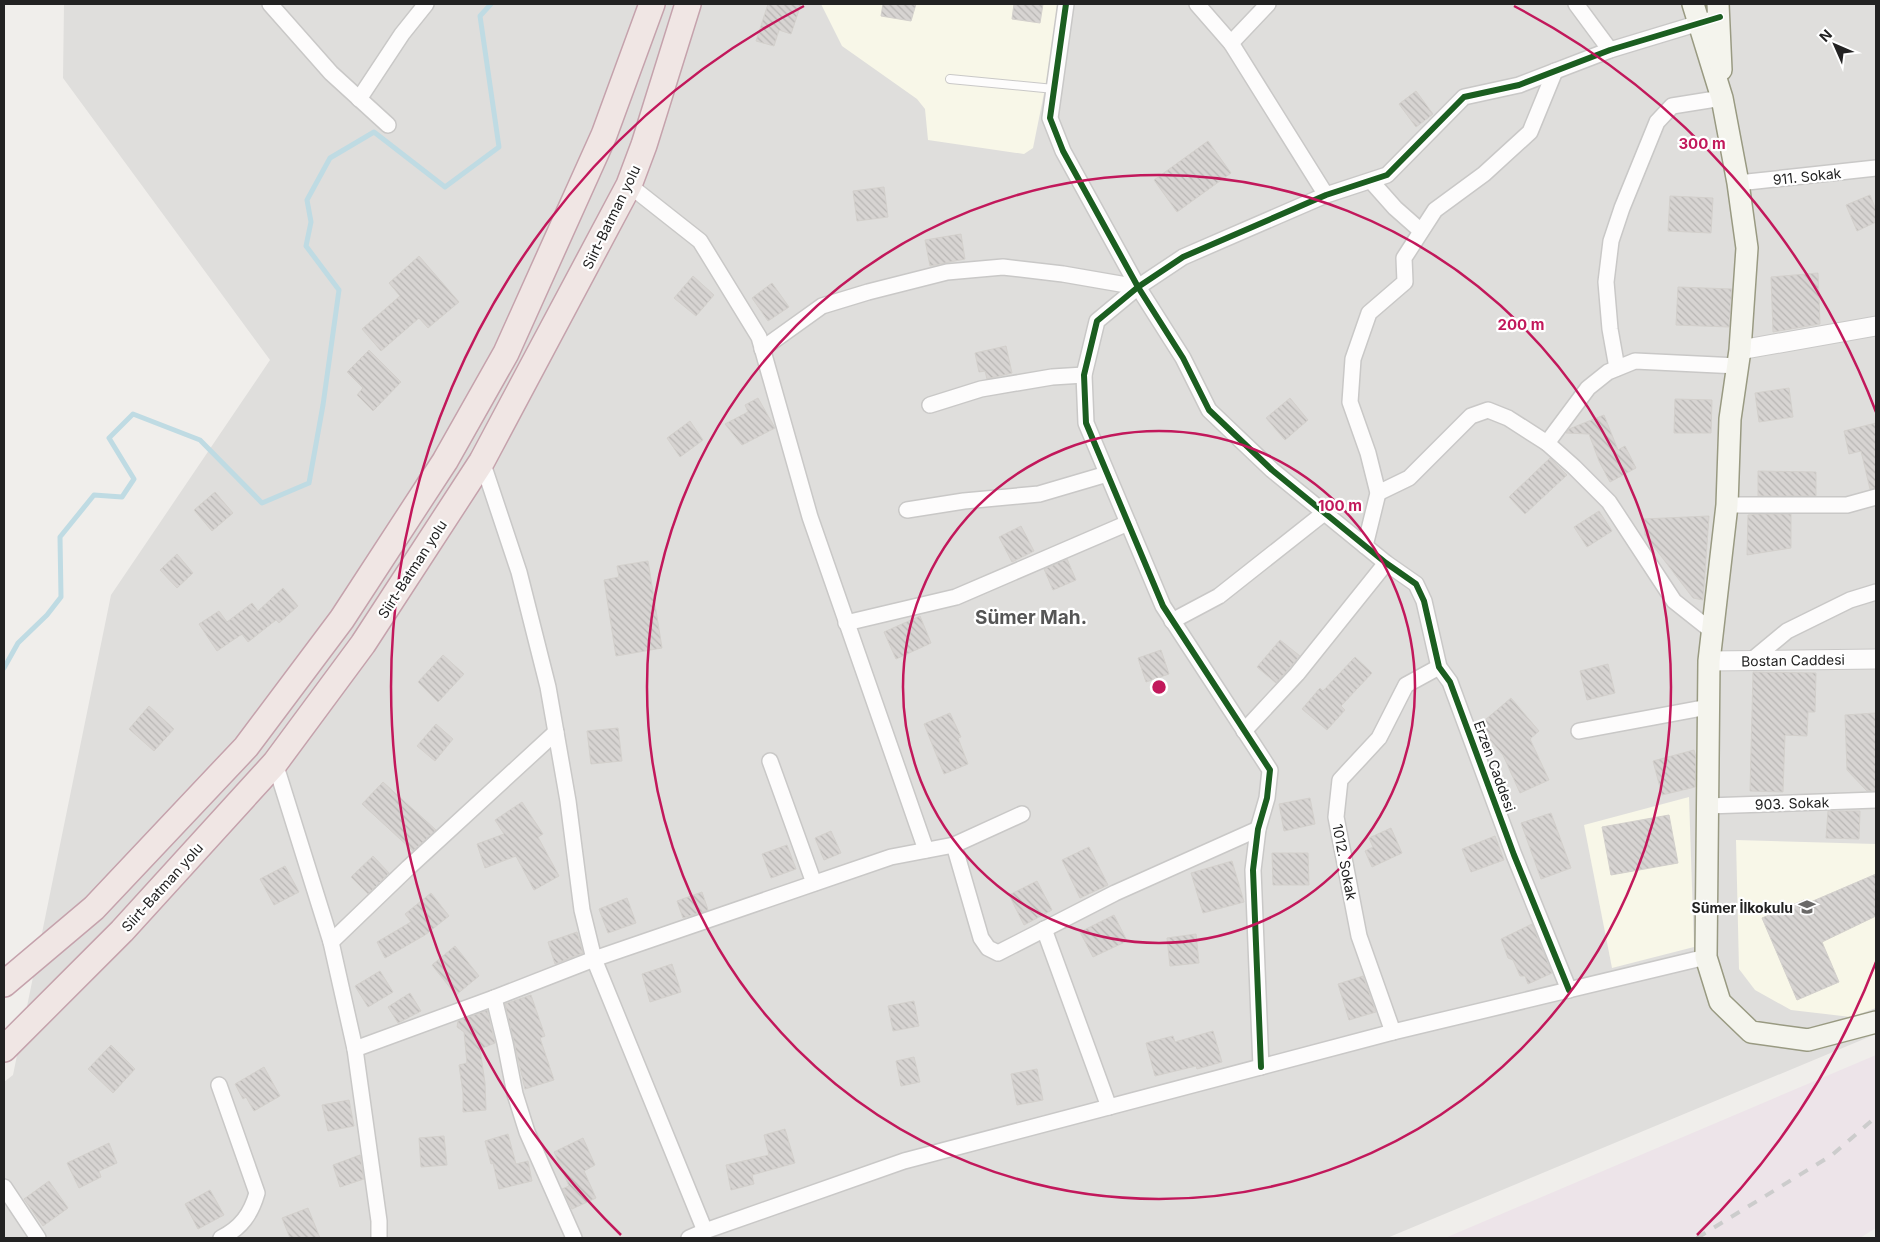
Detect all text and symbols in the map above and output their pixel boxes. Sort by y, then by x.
north arrow [1810,20,1860,70]
text: N [1816,26,1835,45]
text: 300 m [1678,134,1726,153]
street label: Siirt-Batman yolu [578,162,644,272]
street label: 911. Sokak [1772,164,1842,188]
text: 200 m [1498,315,1544,334]
text: 100 m [1318,496,1362,515]
street label: Siirt-Batman yolu [374,517,450,621]
district label: Sümer Mah. [975,606,1087,629]
street label: Bostan Caddesi [1741,651,1845,669]
centre of rings [1150,678,1168,696]
street label: Erzen Caddesi [1471,718,1519,814]
street label: 903. Sokak [1755,793,1830,813]
street label: 1012. Sokak [1329,822,1361,902]
street label: Siirt-Batman yolu [118,839,206,935]
school or university icon: Sümer İlkokulu [1797,897,1817,917]
place label: Sümer İlkokulu [1692,898,1793,916]

